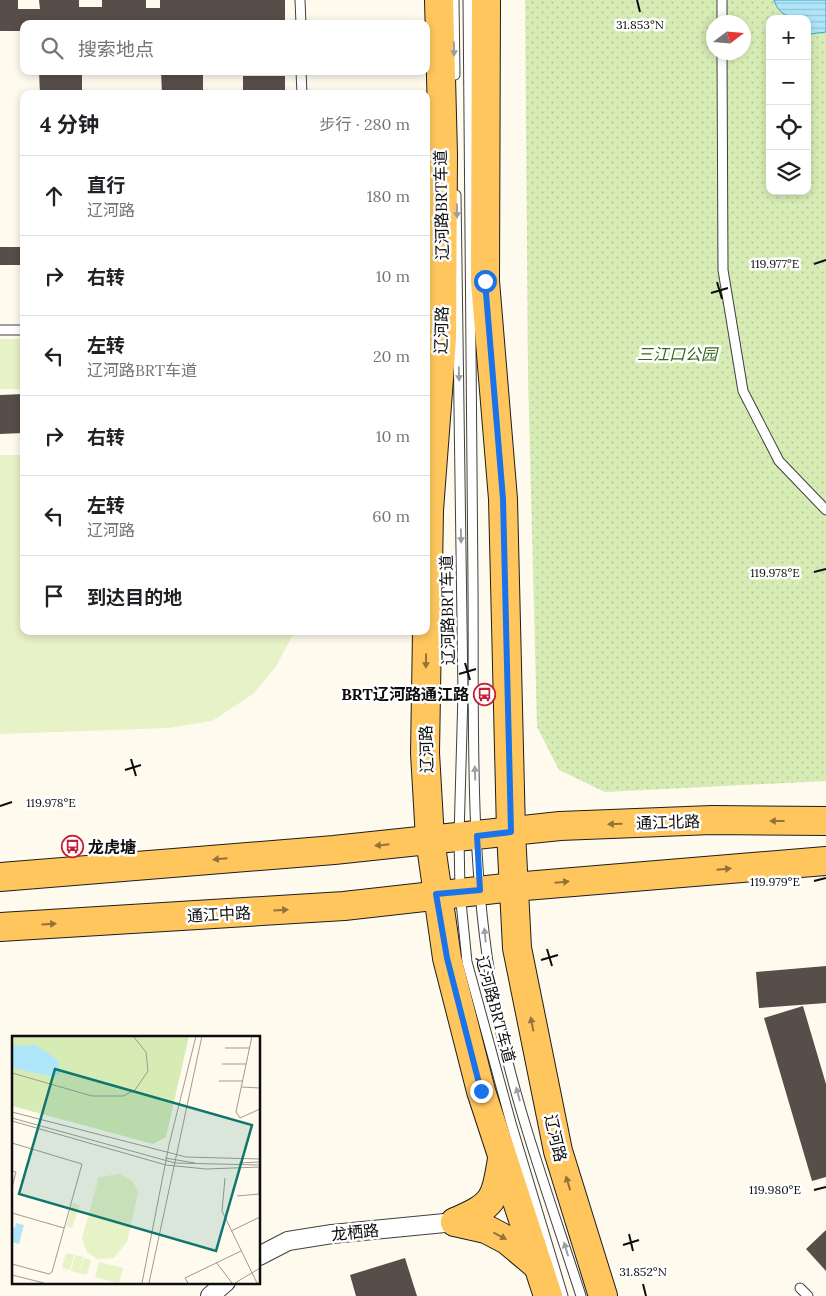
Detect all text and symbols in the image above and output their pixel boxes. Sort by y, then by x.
north arrow [706,15,751,60]
map controls [766,15,811,195]
button: + [766,15,811,60]
text: 31.853°N [616,17,664,32]
search box [20,20,430,75]
icon: search [38,34,66,62]
text: 搜索地点 [78,37,154,61]
one-way arrow [450,41,458,57]
button: − [766,60,811,105]
button: locate [766,105,811,150]
text: 4 分钟 [40,111,99,138]
text: 步行 · 280 m [320,114,410,134]
street label: 辽河路BRT车道 [430,150,452,260]
button: layers [766,150,811,195]
text: 直行 [87,173,125,197]
icon: ahead [40,182,68,210]
text: 180 m [367,186,410,206]
text: 辽河路 [87,200,135,220]
one-way arrow [453,203,461,219]
text: 119.977°E [751,256,799,271]
icon: right [40,262,68,290]
text: 右转 [87,265,125,289]
text: 10 m [376,266,410,286]
route start [474,270,497,293]
street label: 辽河路 [430,306,452,354]
text: 左转 [87,333,125,357]
icon: left [40,342,68,370]
park label: 三江口公园 [637,344,719,364]
text: 20 m [373,346,410,366]
text: 辽河路BRT车道 [87,360,197,380]
one-way arrow [455,366,463,382]
icon: right [40,422,68,450]
text: 右转 [87,425,125,449]
text: 10 m [376,426,410,446]
text: 左转 [87,493,125,517]
icon: left [40,502,68,530]
text: 60 m [372,506,410,526]
text: 辽河路 [87,520,135,540]
one-way arrow [457,528,465,544]
street label: 辽河路BRT车道 [436,555,458,665]
text: 119.978°E [750,565,800,580]
icon: arrive [40,582,68,610]
text: 到达目的地 [87,585,182,609]
one-way arrow [422,653,430,669]
bus stop icon: BRT辽河路通江路 [473,682,497,706]
place label: BRT辽河路通江路 [341,684,469,704]
street label: 辽河路 [416,725,436,773]
one-way arrow [471,765,479,781]
text: 119.978°E [26,795,76,810]
street label: 通江北路 [636,811,700,833]
one-way arrow [769,817,785,825]
one-way arrow [607,821,623,829]
bus stop icon: 龙虎塘 [60,835,84,859]
place label: 龙虎塘 [88,837,136,857]
one-way arrow [373,841,389,849]
one-way arrow [211,855,227,863]
one-way arrow [716,864,732,872]
text: 119.979°E [750,874,800,889]
one-way arrow [554,878,570,886]
street label: 通江中路 [187,902,251,926]
one-way arrow [273,906,289,914]
one-way arrow [41,920,57,928]
one-way arrow [481,927,489,943]
street label: 辽河路BRT车道 [472,953,520,1065]
one-way arrow [528,1016,536,1032]
inset map [12,1036,260,1284]
route end [470,1080,493,1103]
one-way arrow [514,1087,522,1102]
street label: 辽河路 [541,1112,571,1164]
one-way arrow [564,1175,571,1190]
text: 119.980°E [749,1182,801,1197]
street label: 龙栖路 [330,1220,380,1244]
one-way arrow [493,1232,507,1241]
one-way arrow [562,1242,570,1257]
text: 31.852°N [619,1264,667,1279]

